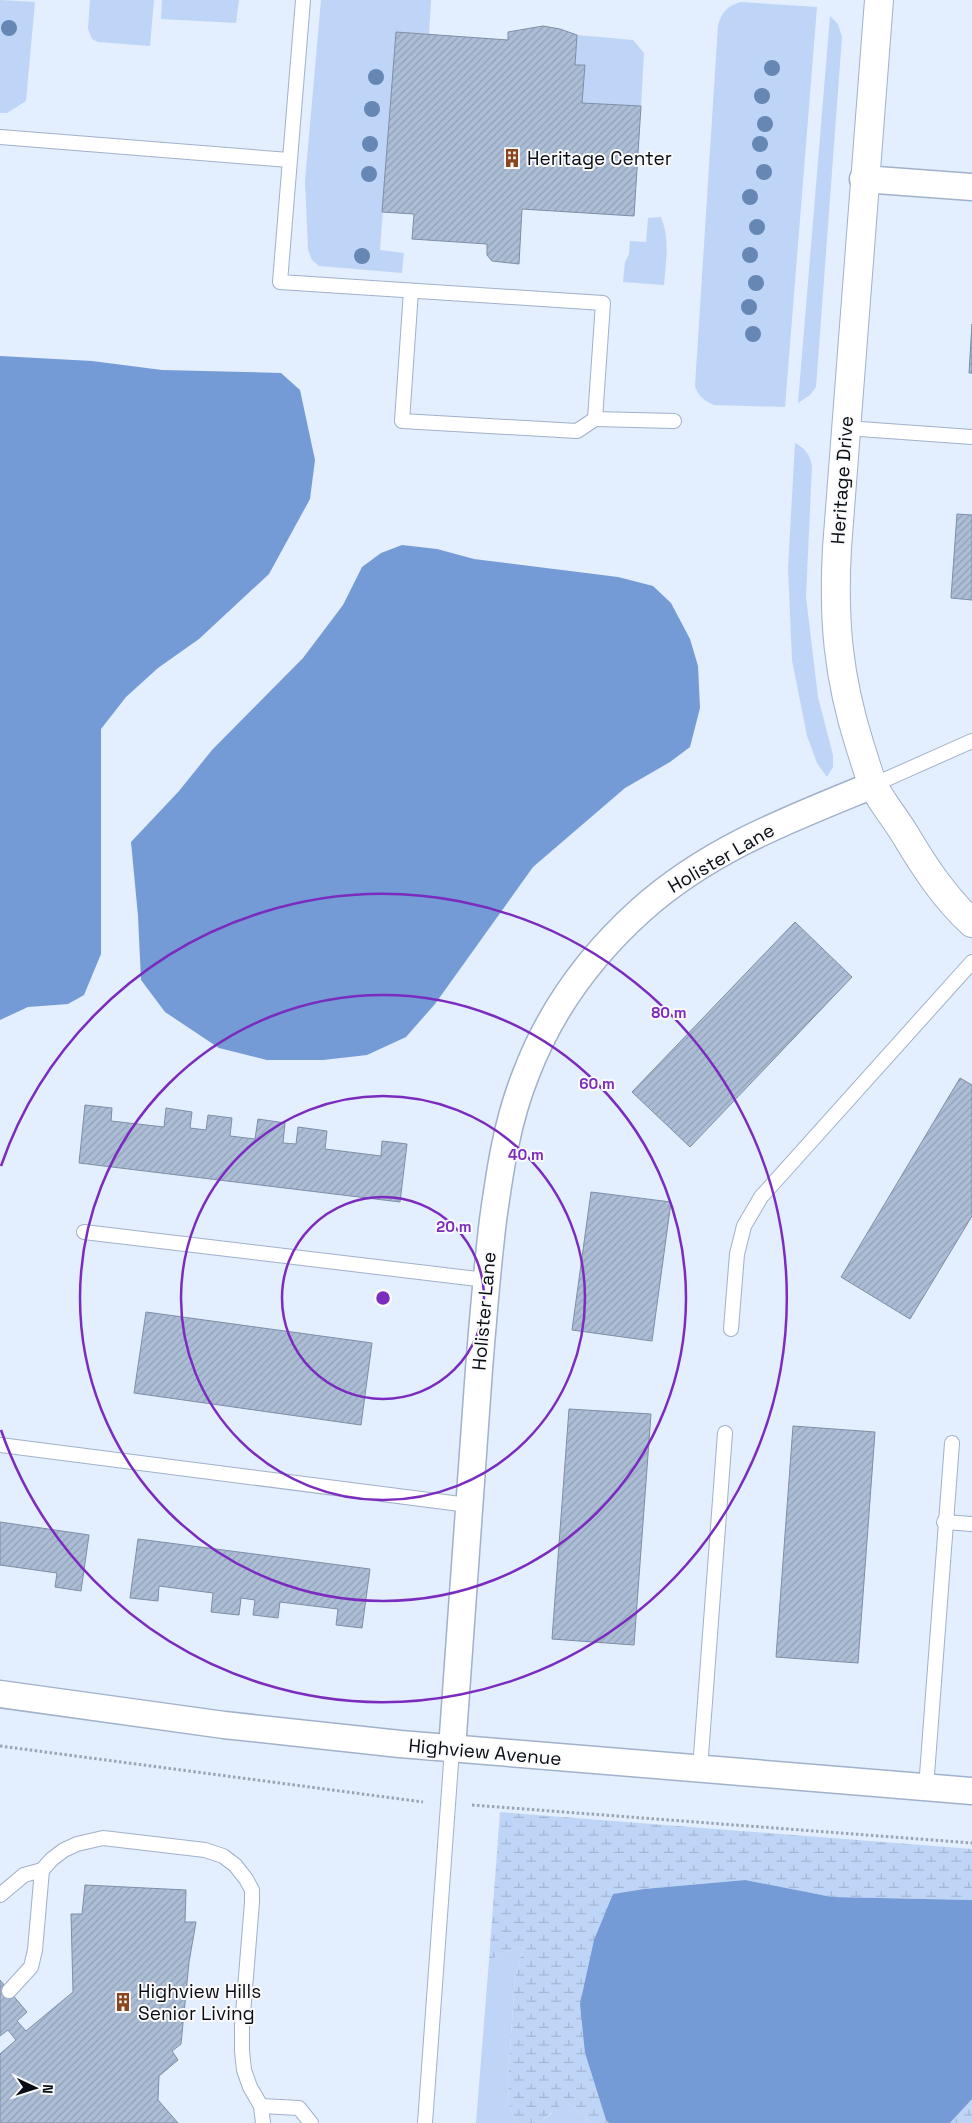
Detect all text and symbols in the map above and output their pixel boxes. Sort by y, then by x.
place label: Heritage Center [527,146,672,171]
building icon: Heritage Center [501,147,523,169]
street label: Heritage Drive [825,415,859,545]
street label: Holister Lane [663,817,779,899]
text: 80 m [651,1003,687,1022]
text: 60 m [579,1074,615,1093]
text: 40 m [508,1145,544,1164]
text: 20 m [436,1217,472,1236]
street label: Holister Lane [466,1251,502,1371]
centre of rings [374,1289,392,1307]
street label: Highview Avenue [407,1733,563,1771]
place label: Highview Hills Senior Living [138,1979,261,2026]
building icon: Highview Hills Senior Living [112,1991,134,2013]
north arrow [10,2063,60,2113]
text: N [39,2084,57,2094]

